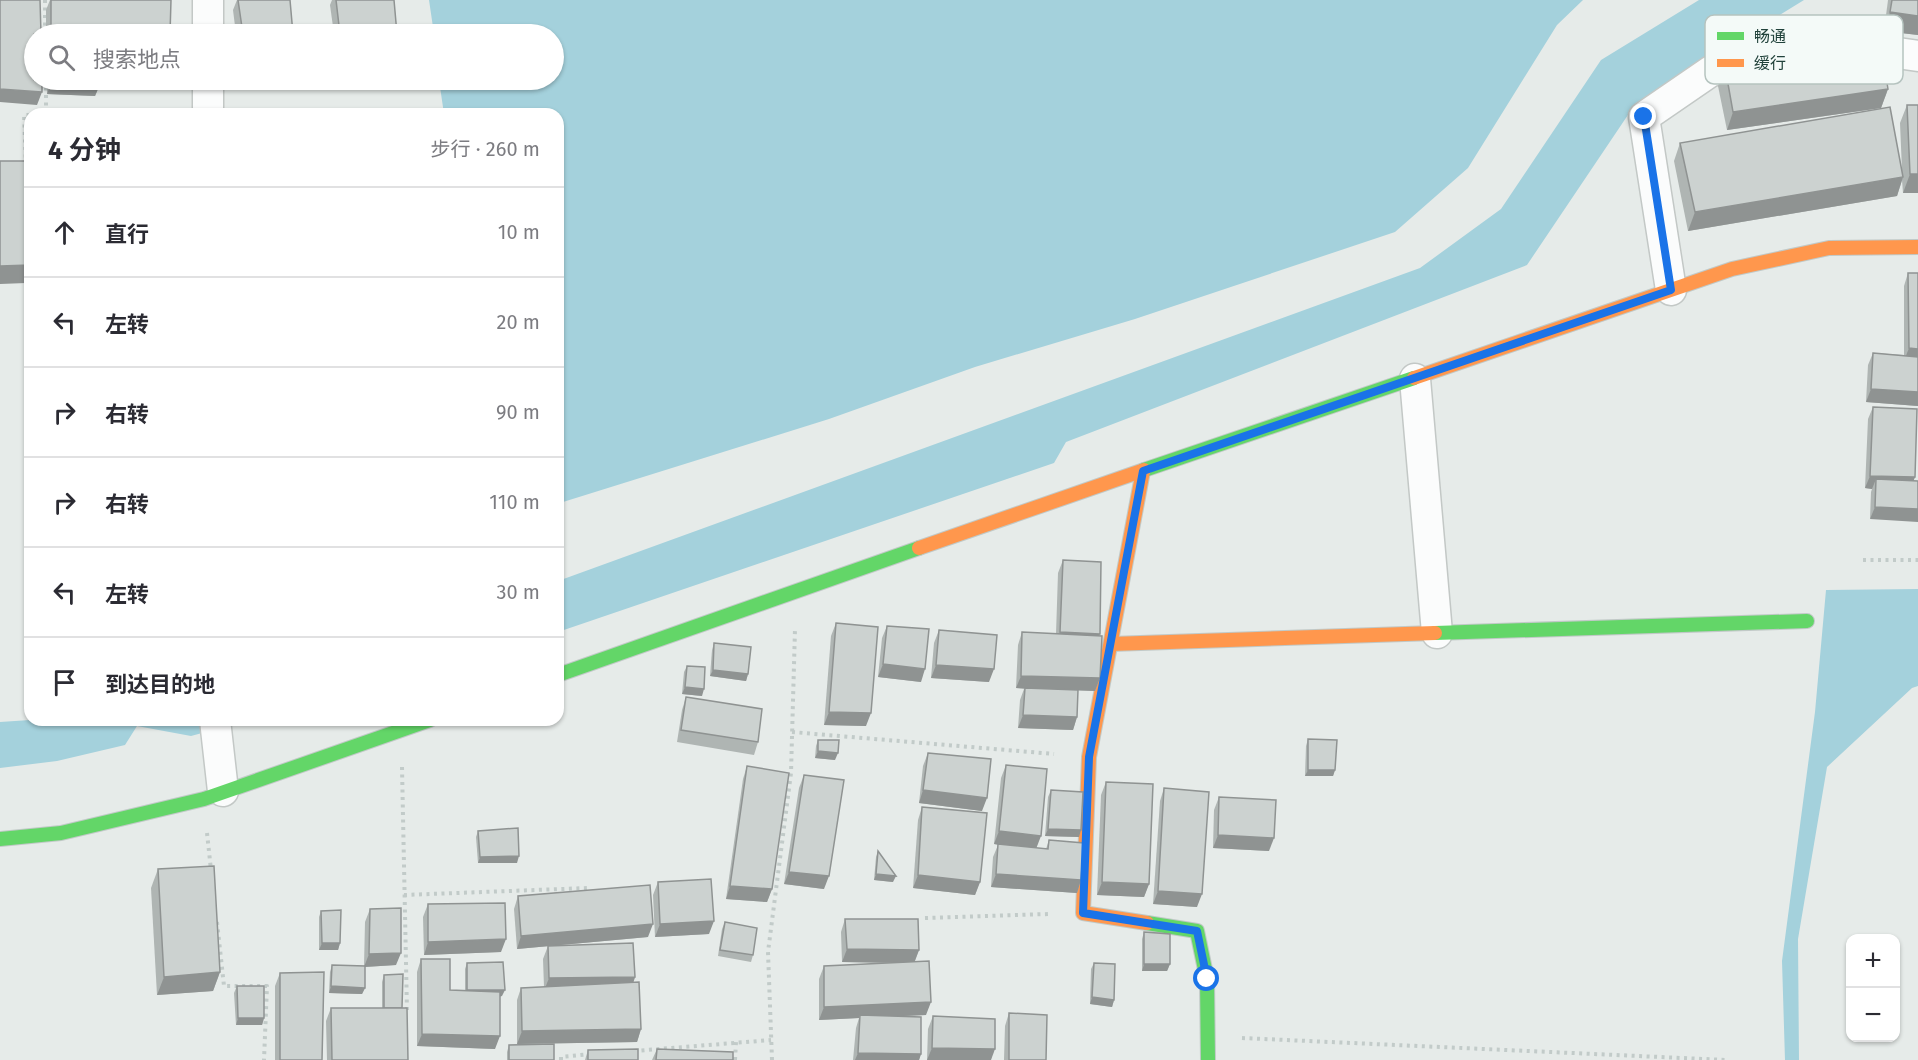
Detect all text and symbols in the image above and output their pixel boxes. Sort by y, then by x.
legend [1705,15,1903,84]
search box [24,24,564,90]
text: 畅通 [1754,27,1786,46]
icon: search [45,41,78,74]
text: 搜索地点 [93,46,181,73]
text: 缓行 [1754,54,1786,73]
route end [1630,103,1656,129]
text: 4 分钟 [48,135,121,166]
text: 步行 · 260 m [430,137,540,161]
icon: ahead [48,216,81,249]
text: 10 m [498,220,540,244]
text: 直行 [105,221,149,248]
icon: left [48,306,81,339]
text: 20 m [497,310,540,334]
text: 左转 [105,311,149,338]
icon: right [48,396,81,429]
text: 90 m [496,400,540,424]
text: 右转 [105,401,149,428]
icon: right [48,486,81,519]
text: 110 m [489,490,540,514]
text: 右转 [105,491,149,518]
icon: left [48,576,81,609]
text: 30 m [496,580,540,604]
text: 左转 [105,581,149,608]
icon: arrive [48,666,81,699]
text: 到达目的地 [105,671,215,698]
map controls [1846,934,1900,1042]
button: + [1846,934,1900,988]
route start [1193,965,1219,991]
button: − [1846,988,1900,1042]

